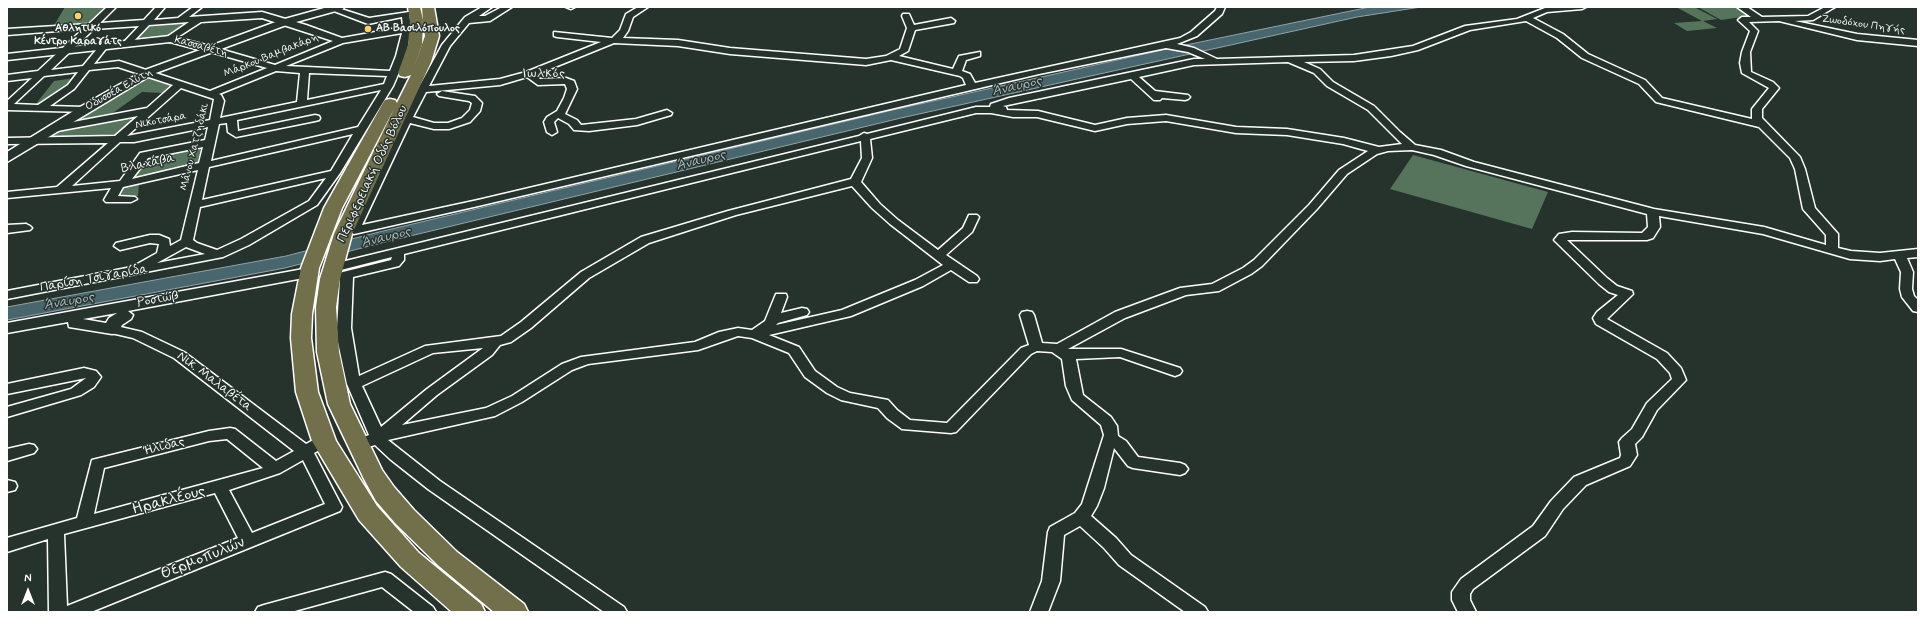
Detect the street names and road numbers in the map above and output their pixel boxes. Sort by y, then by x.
street label: Ζωοδόχου Πηγής [1820,13,1906,37]
street label: Μάρκου Βαμβακάρη [222,31,320,81]
street label: Κασσαβέτη [173,34,229,60]
street label: Οδυσσέα Ελύτη [83,66,155,114]
street label: Μάνου Χατζηδάκι [178,102,212,192]
street label: Περιφερειακή Οδός Βόλου [334,103,412,245]
street label: Νικοτσάρα [134,110,188,132]
street label: Βλαχάβα [120,151,176,177]
street label: Παρίση Τσιγαρίδα [39,262,149,296]
street label: Ροστώβ [136,289,180,311]
street label: Νικ. Μαλαβέτα [173,349,255,415]
street label: Ήλιδας [142,434,186,460]
street label: Ηρακλέους [130,482,208,520]
street label: Θερμοπυλών [158,533,248,585]

